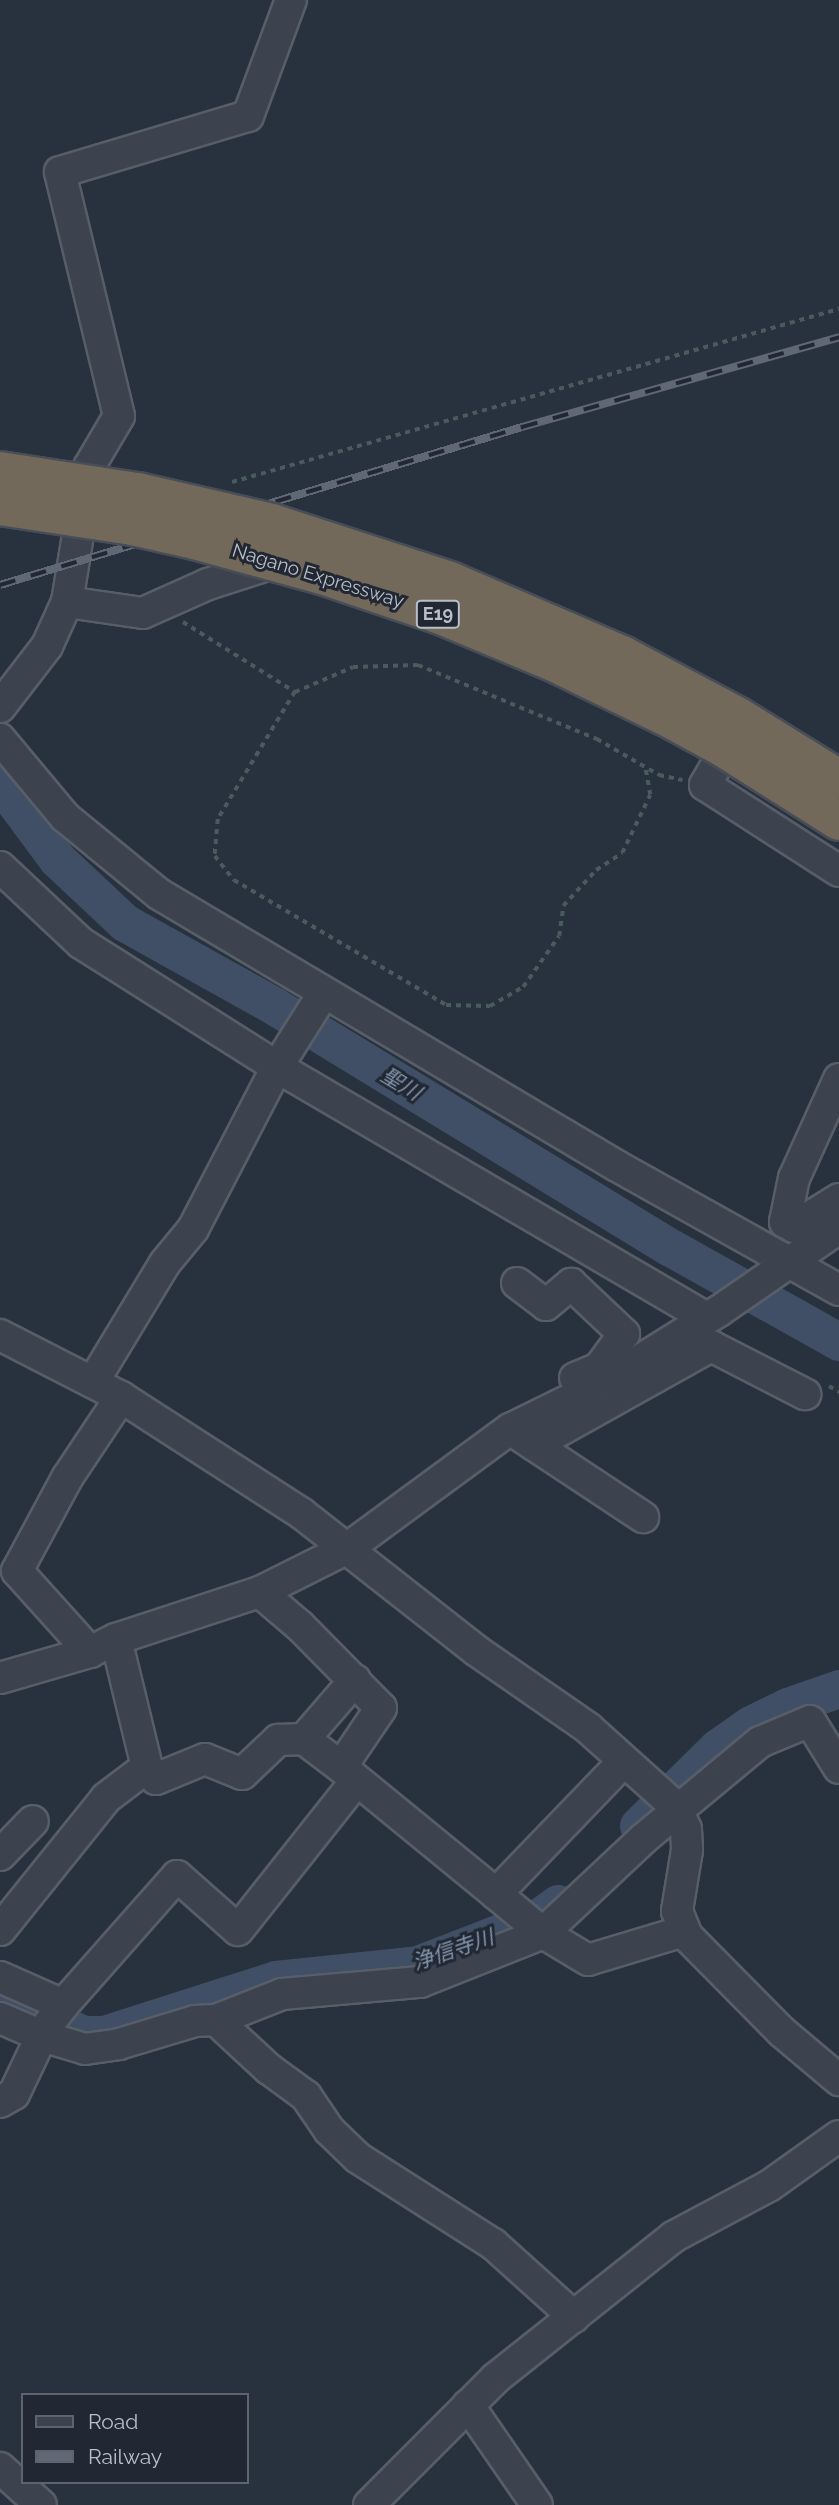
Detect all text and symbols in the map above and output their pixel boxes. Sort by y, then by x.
street label: Nagano Expressway [229,539,407,613]
road number: E19 [415,600,461,628]
water label: 聖川 [377,1062,425,1106]
water label: 浄信寺川 [409,1924,497,1976]
legend [21,2393,248,2484]
text: Road [88,2409,138,2434]
text: Railway [88,2444,162,2469]

